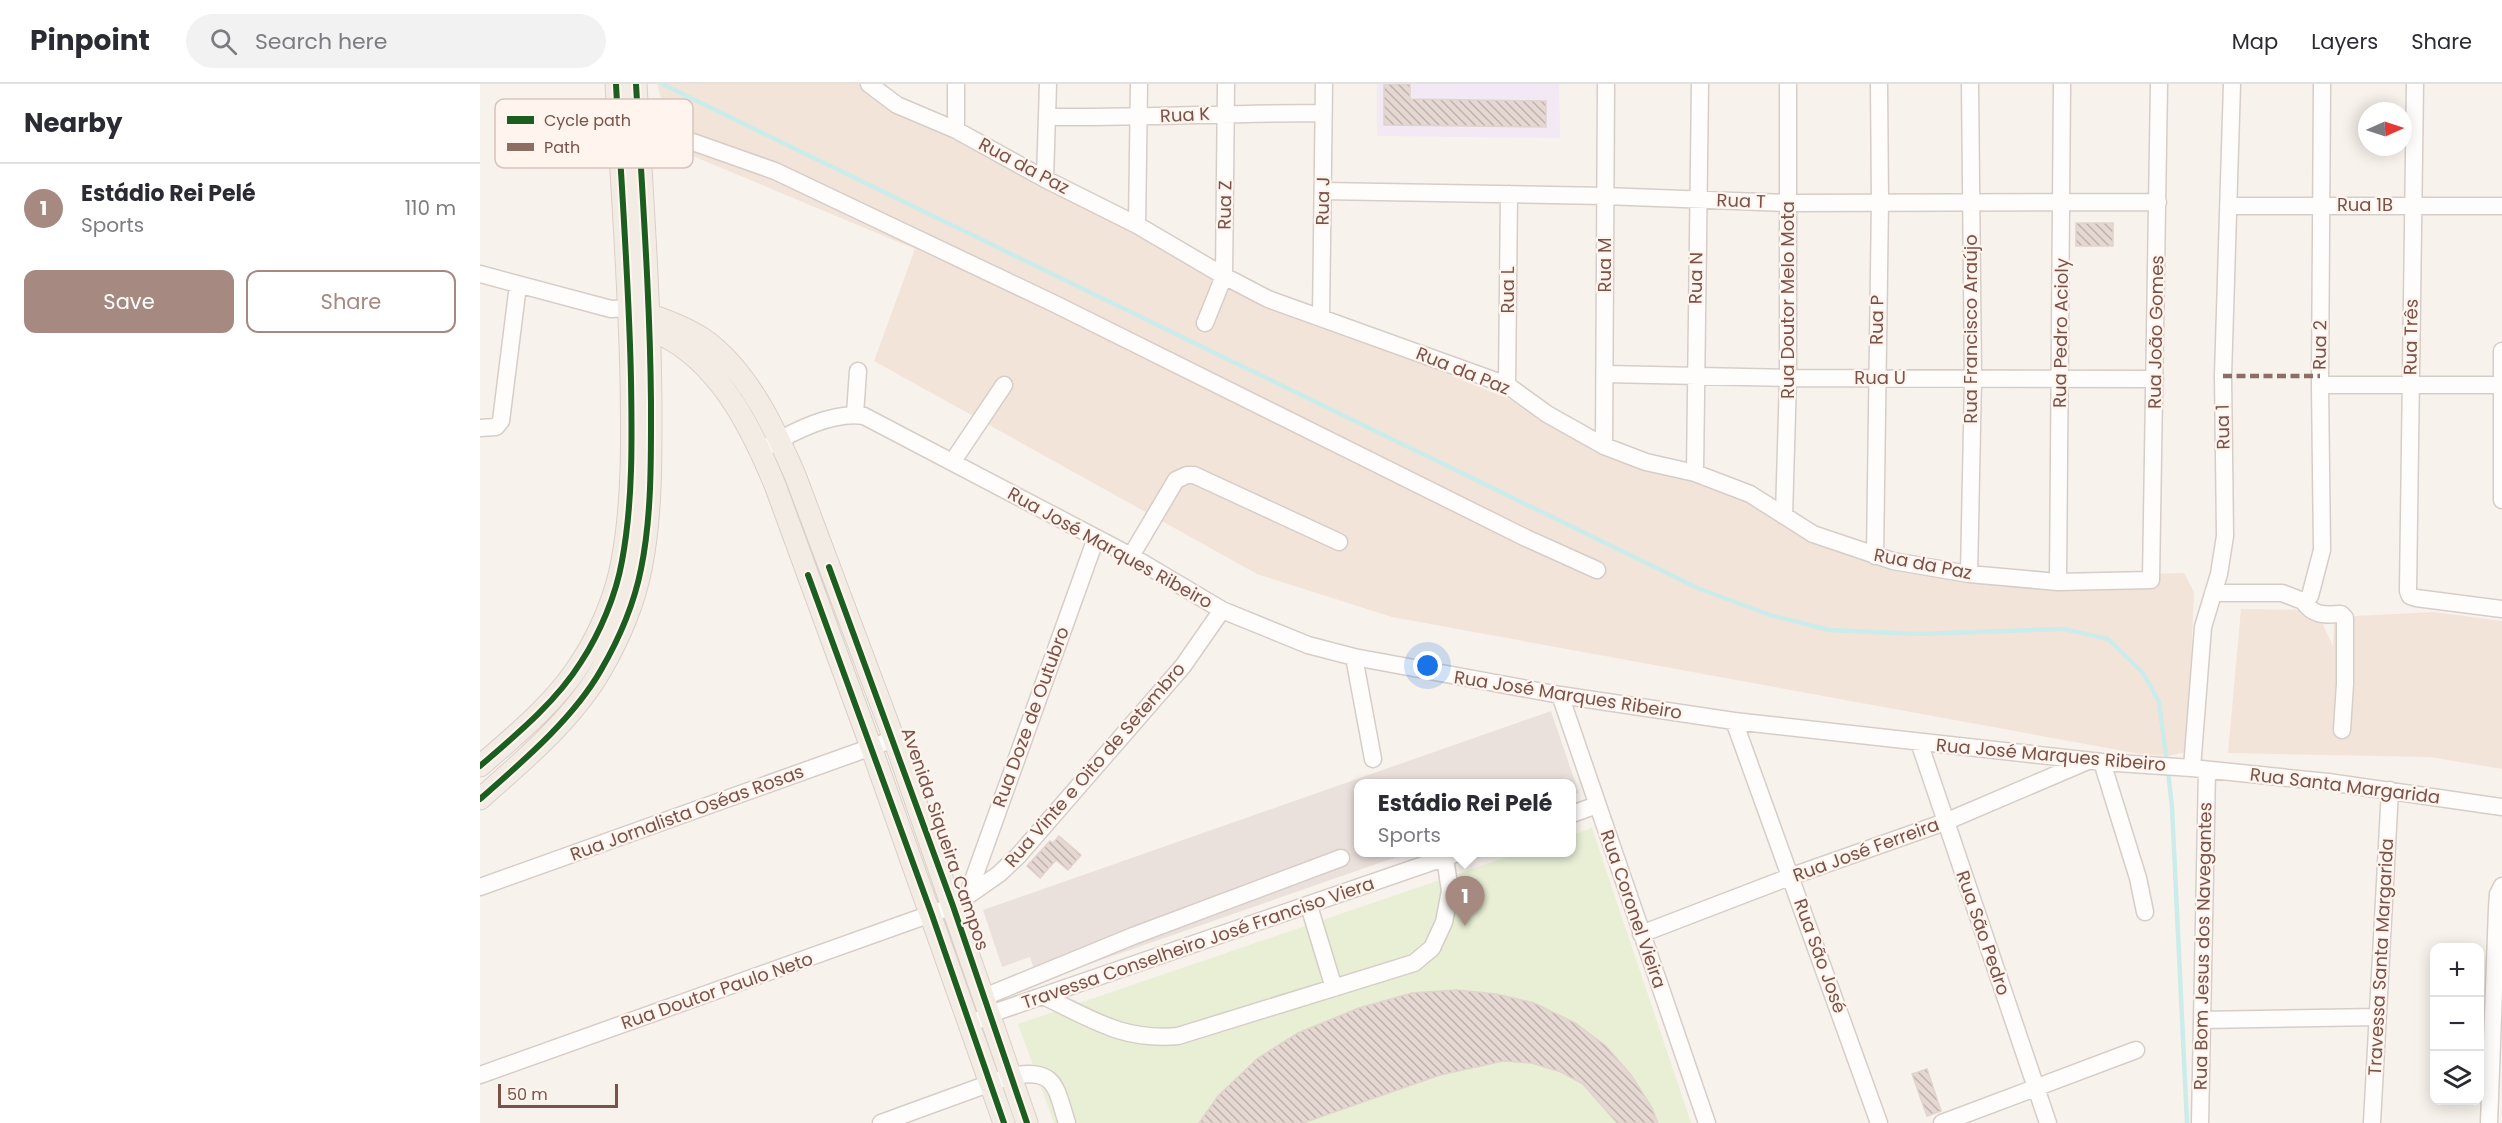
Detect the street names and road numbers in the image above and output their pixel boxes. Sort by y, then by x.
street label: Rua K [1159,101,1211,128]
street label: Rua da Paz [975,131,1074,200]
street label: Rua J [1310,176,1335,226]
street label: Rua Z [1212,180,1237,230]
street label: Rua T [1716,187,1766,214]
street label: Rua 1B [2337,192,2393,217]
street label: Rua Doutor Melo Mota [1775,201,1800,399]
street label: Rua Francisco Araújo [1958,234,1983,424]
street label: Rua M [1592,238,1617,292]
street label: Rua N [1683,252,1708,304]
street label: Rua João Gomes [2142,255,2169,409]
street label: Rua Pedro Acioly [2047,258,2074,408]
street label: Rua L [1495,266,1520,314]
street label: Rua P [1864,295,1889,345]
street label: Rua Três [2397,299,2424,375]
street label: Rua 2 [2307,320,2332,370]
street label: Rua da Paz [1412,340,1514,401]
street label: Rua U [1854,365,1906,390]
street label: Rua 1 [2210,404,2235,450]
street label: Rua José Marques Ribeiro [1003,481,1217,614]
street label: Rua da Paz [1872,542,1974,585]
street label: Rua Doze de Outubro [986,623,1075,810]
street label: Rua Vinte e Oito de Setembro [999,657,1191,873]
street label: Rua José Marques Ribeiro [1452,664,1684,725]
street label: Avenida Siqueira Campos [896,724,995,954]
street label: Rua José Marques Ribeiro [1935,732,2167,777]
street label: Rua Jornalista Oséas Rosas [566,759,807,867]
street label: Rua Santa Margarida [2249,761,2442,810]
street label: Rua Bom Jesus dos Navegantes [2187,802,2218,1090]
street label: Rua José Ferreira [1789,811,1942,888]
street label: Rua Coronel Vieira [1595,826,1672,991]
street label: Travessa Santa Margarida [2362,838,2399,1076]
street label: Rua São Pedro [1950,867,2017,999]
street label: Travessa Conselheiro José Franciso Viera [1018,870,1377,1015]
street label: Rua São José [1788,895,1853,1017]
street label: Rua Doutor Paulo Neto [617,946,816,1035]

